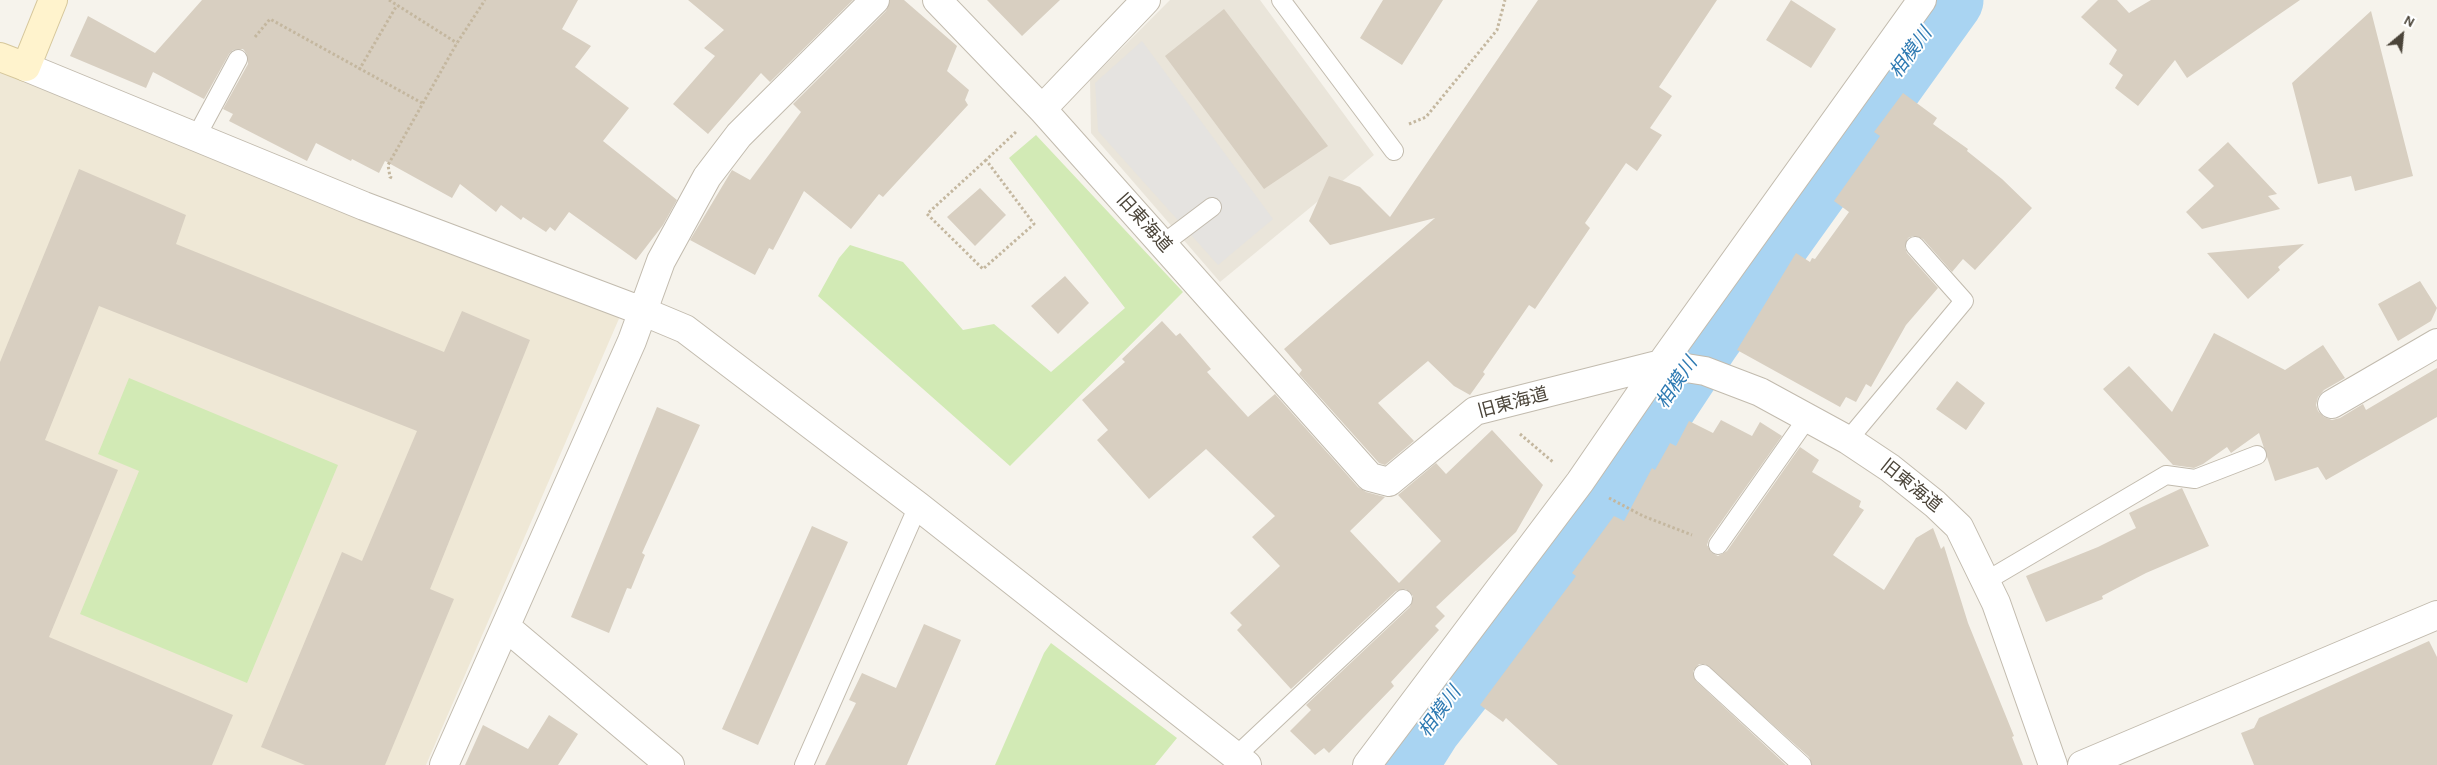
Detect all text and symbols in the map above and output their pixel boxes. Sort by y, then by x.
north arrow [2377,10,2427,60]
text: N [2401,11,2418,31]
water label: 相模川 [1885,23,1937,83]
street label: 旧東海道 [1112,189,1176,257]
water label: 相模川 [1652,353,1702,413]
street label: 旧東海道 [1475,383,1551,423]
street label: 旧東海道 [1876,455,1946,517]
water label: 相模川 [1414,682,1466,742]

